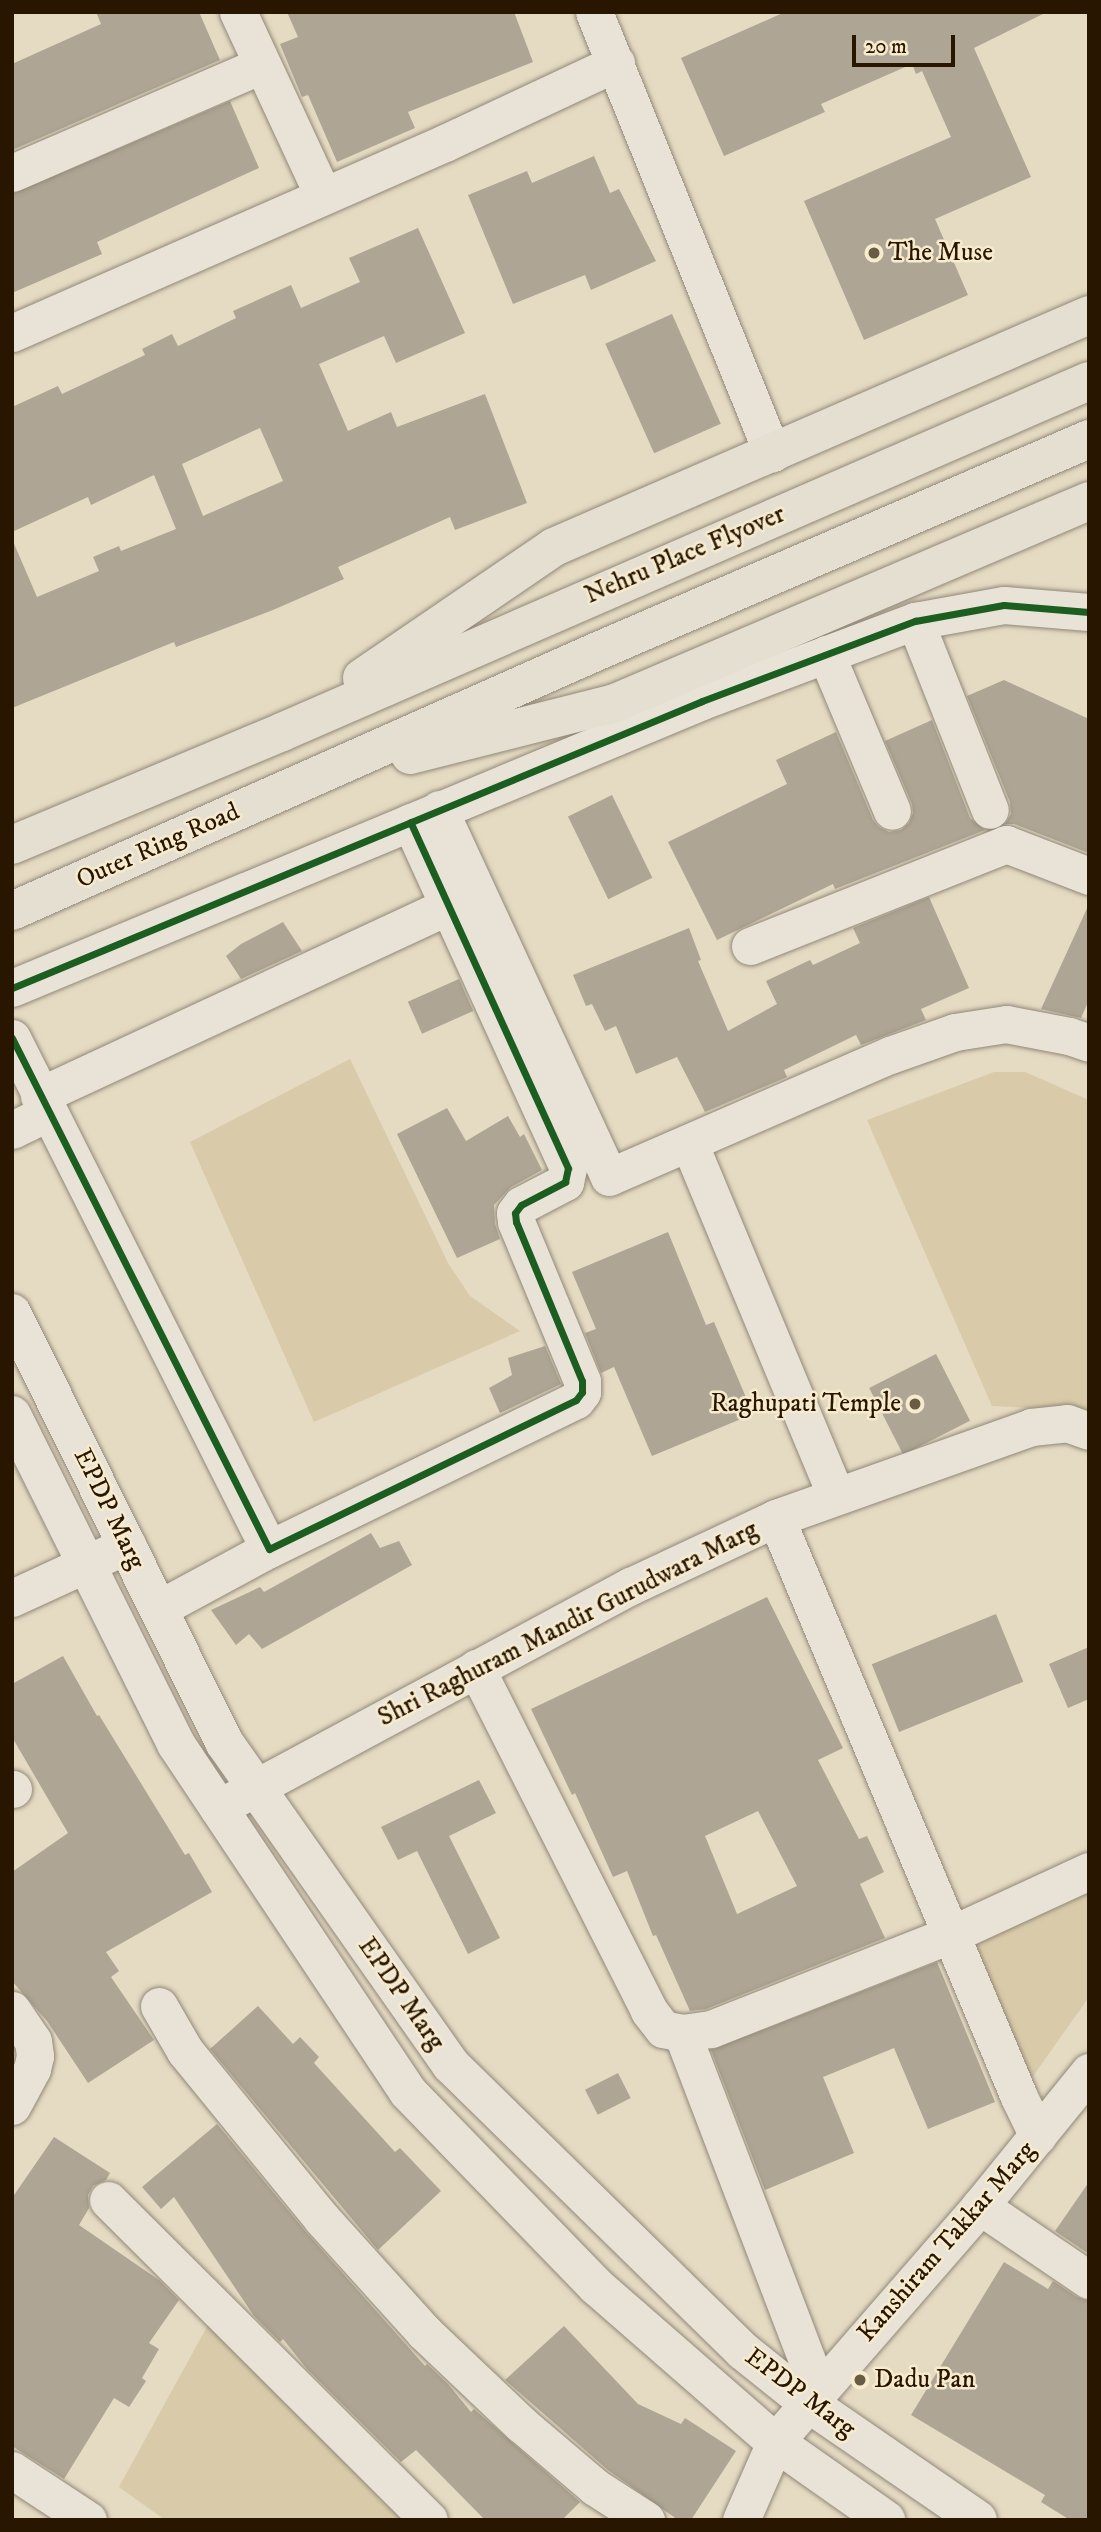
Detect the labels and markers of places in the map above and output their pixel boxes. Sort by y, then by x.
place label: The Muse [888,237,993,269]
marker: The Muse [866,245,882,261]
place label: Raghupati Temple [710,1388,901,1420]
marker: Raghupati Temple [907,1396,923,1412]
place label: Dadu Pan [874,2364,975,2396]
marker: Dadu Pan [852,2372,868,2388]

